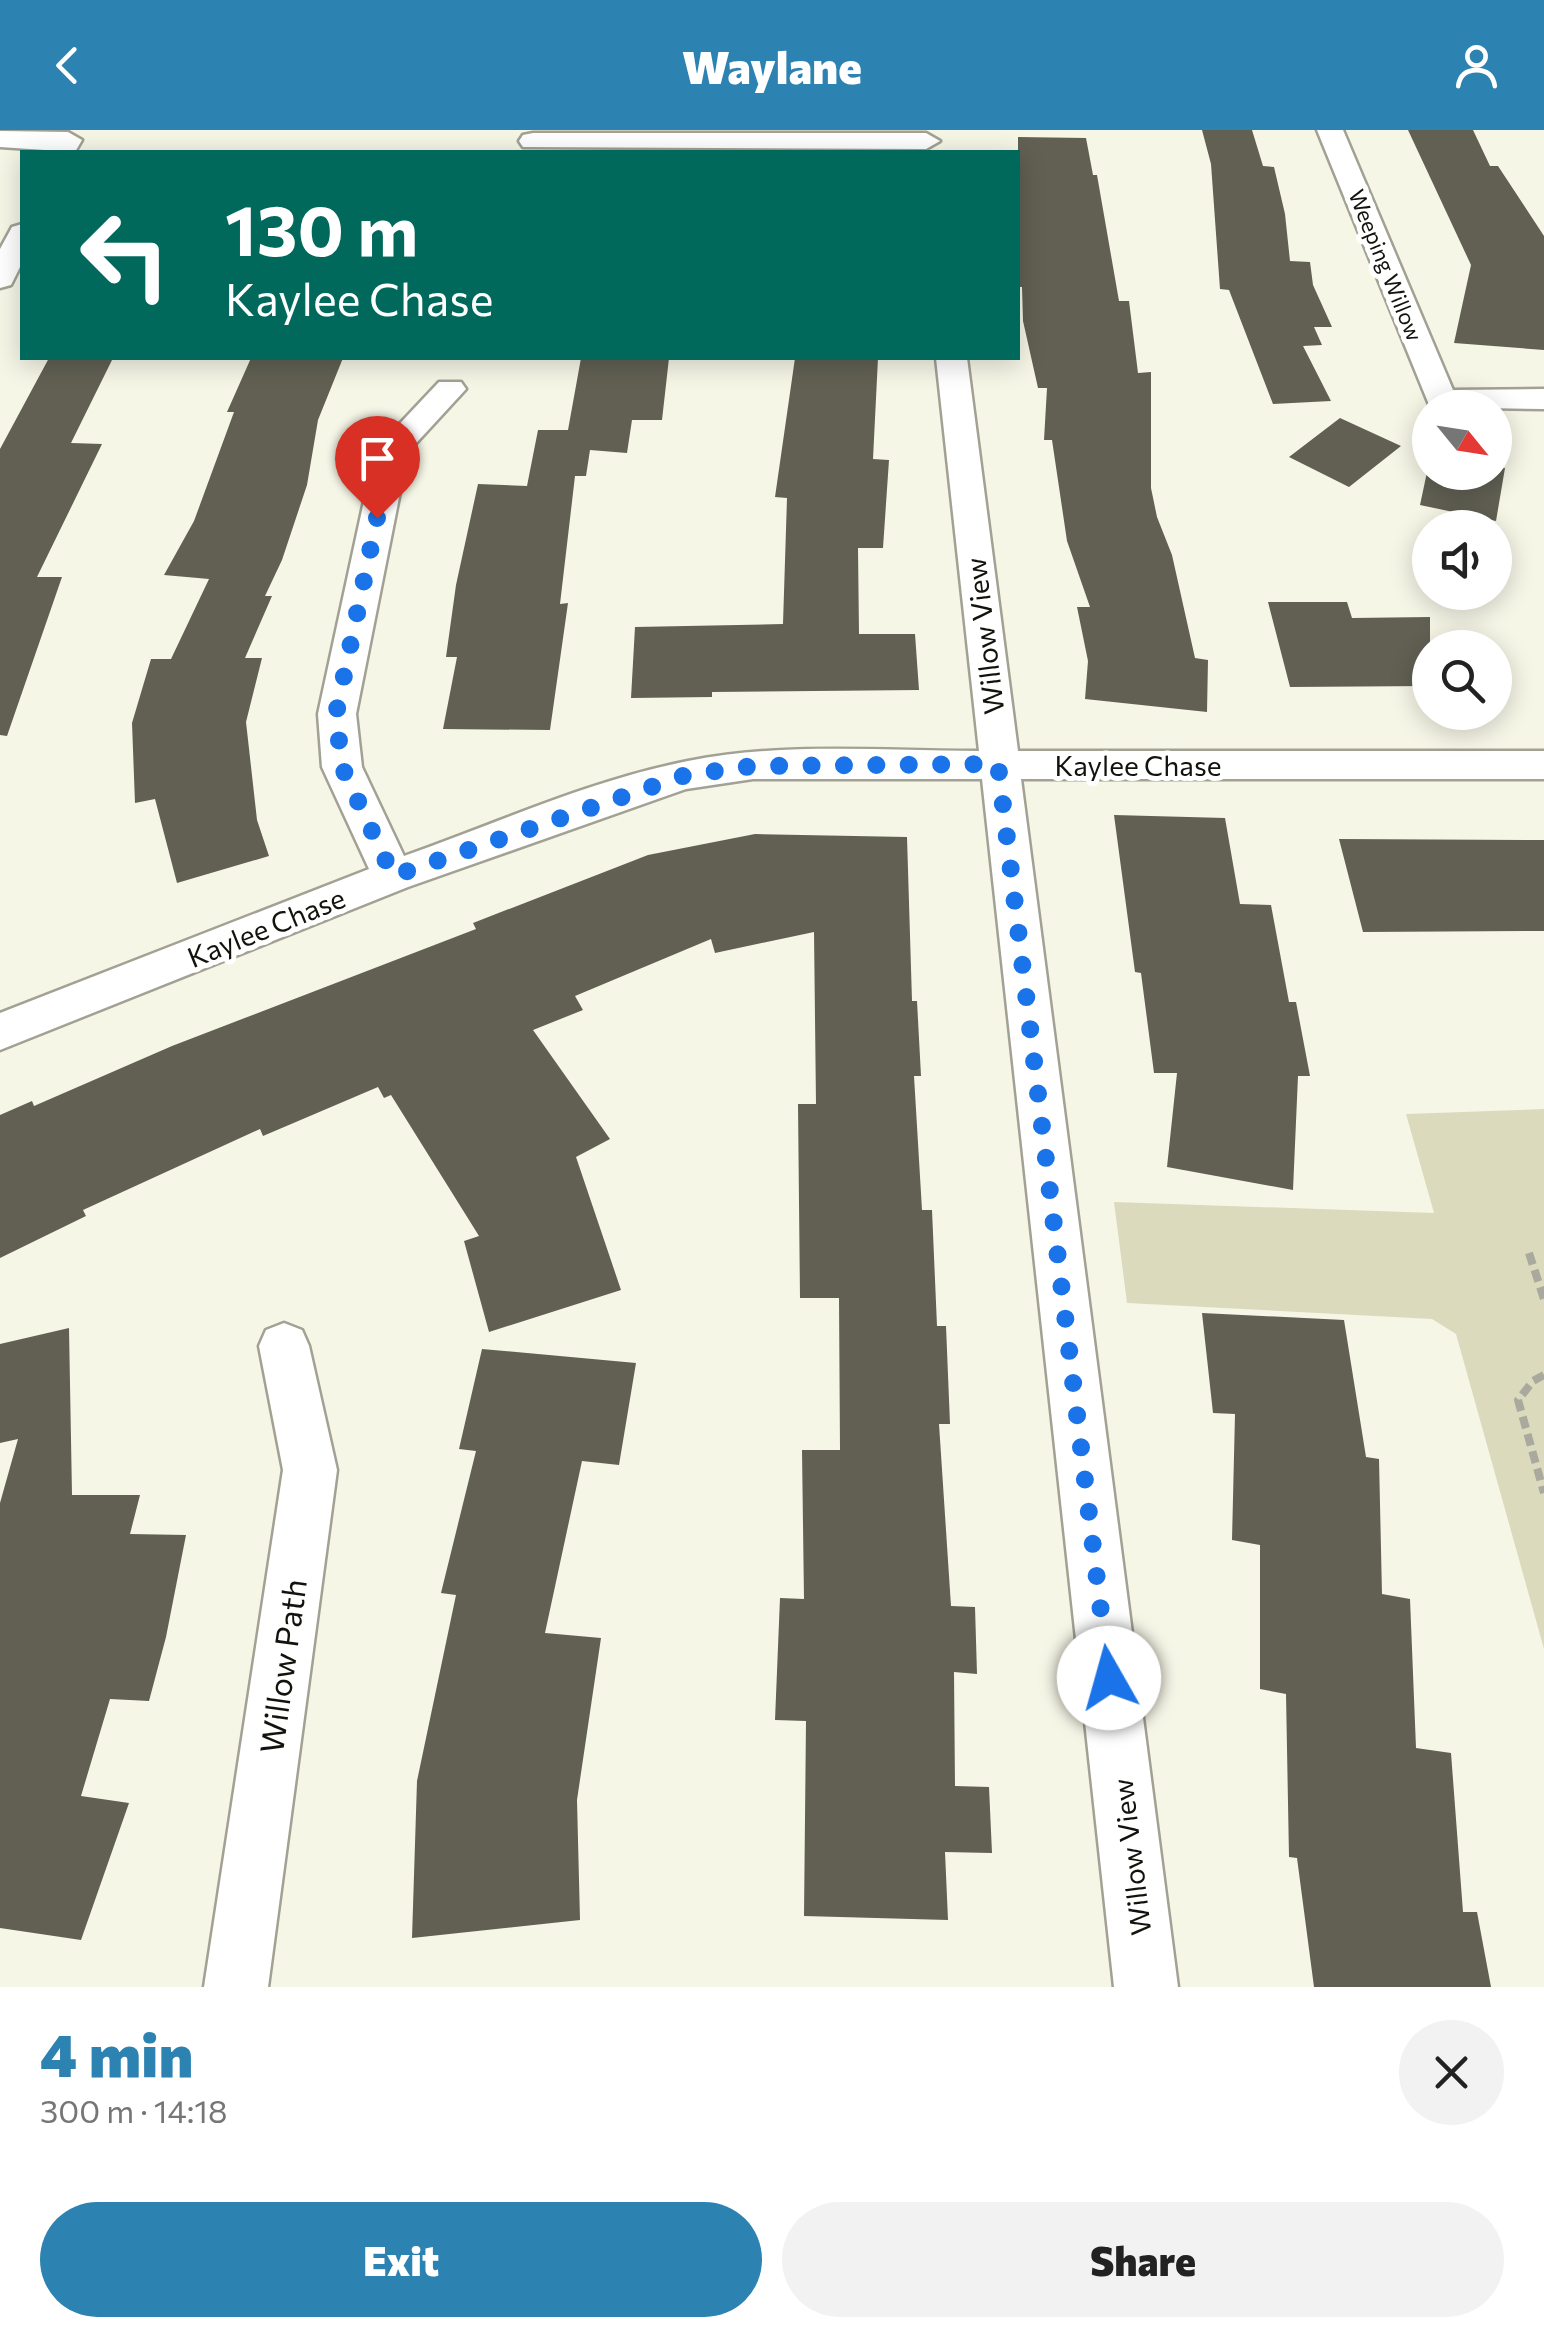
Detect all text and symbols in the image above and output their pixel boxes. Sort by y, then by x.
icon: back [40,38,95,93]
text: Waylane [682,38,862,93]
icon: person [1449,38,1504,93]
text: 130 m [225,185,418,270]
street label: Weeping Willow [1343,185,1429,345]
icon: left [60,190,190,320]
text: Kaylee Chase [225,270,493,325]
north arrow [1412,390,1512,490]
map controls [1412,390,1512,730]
pin [335,416,420,519]
icon: arrive [350,431,405,486]
button: sound [1412,510,1512,610]
street label: Willow View [958,556,1010,716]
button: search [1412,630,1512,730]
street label: Kaylee Chase [1055,748,1222,782]
street label: Kaylee Chase [182,880,350,974]
street label: Willow Path [250,1576,314,1756]
position arrow [1057,1626,1161,1730]
street label: Willow View [1105,1777,1157,1937]
text: 4 min [40,2016,193,2089]
button: close [1399,2020,1504,2125]
text: 300 m · 14:18 [40,2090,227,2130]
button: Exit [40,2202,762,2317]
button: Share [782,2202,1504,2317]

